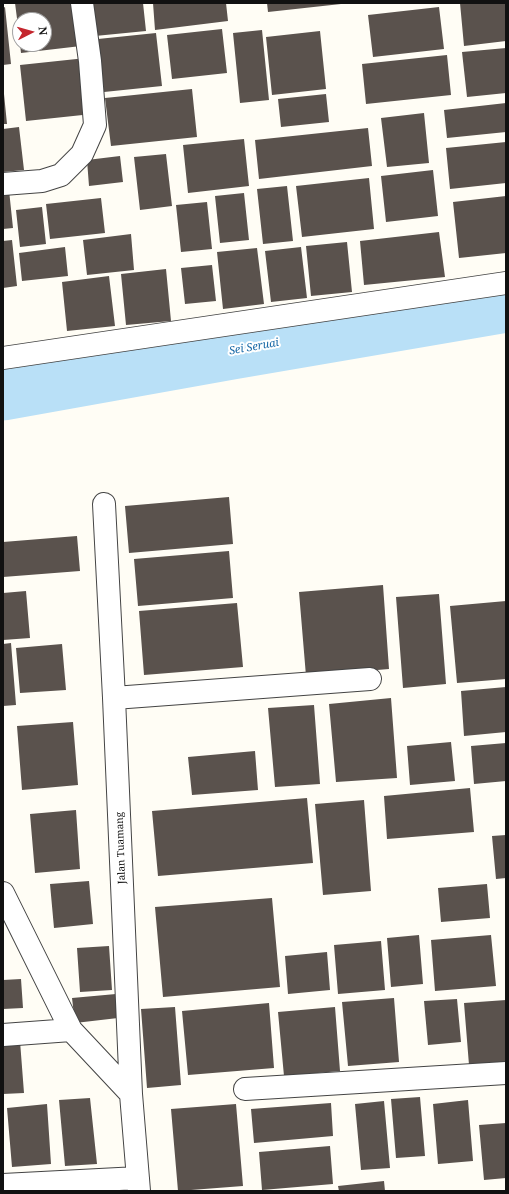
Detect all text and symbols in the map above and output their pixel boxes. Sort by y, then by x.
north arrow [12,12,52,52]
text: N [36,26,51,36]
water label: Sei Seruai [228,336,280,358]
street label: Jalan Tuamang [114,812,128,884]

